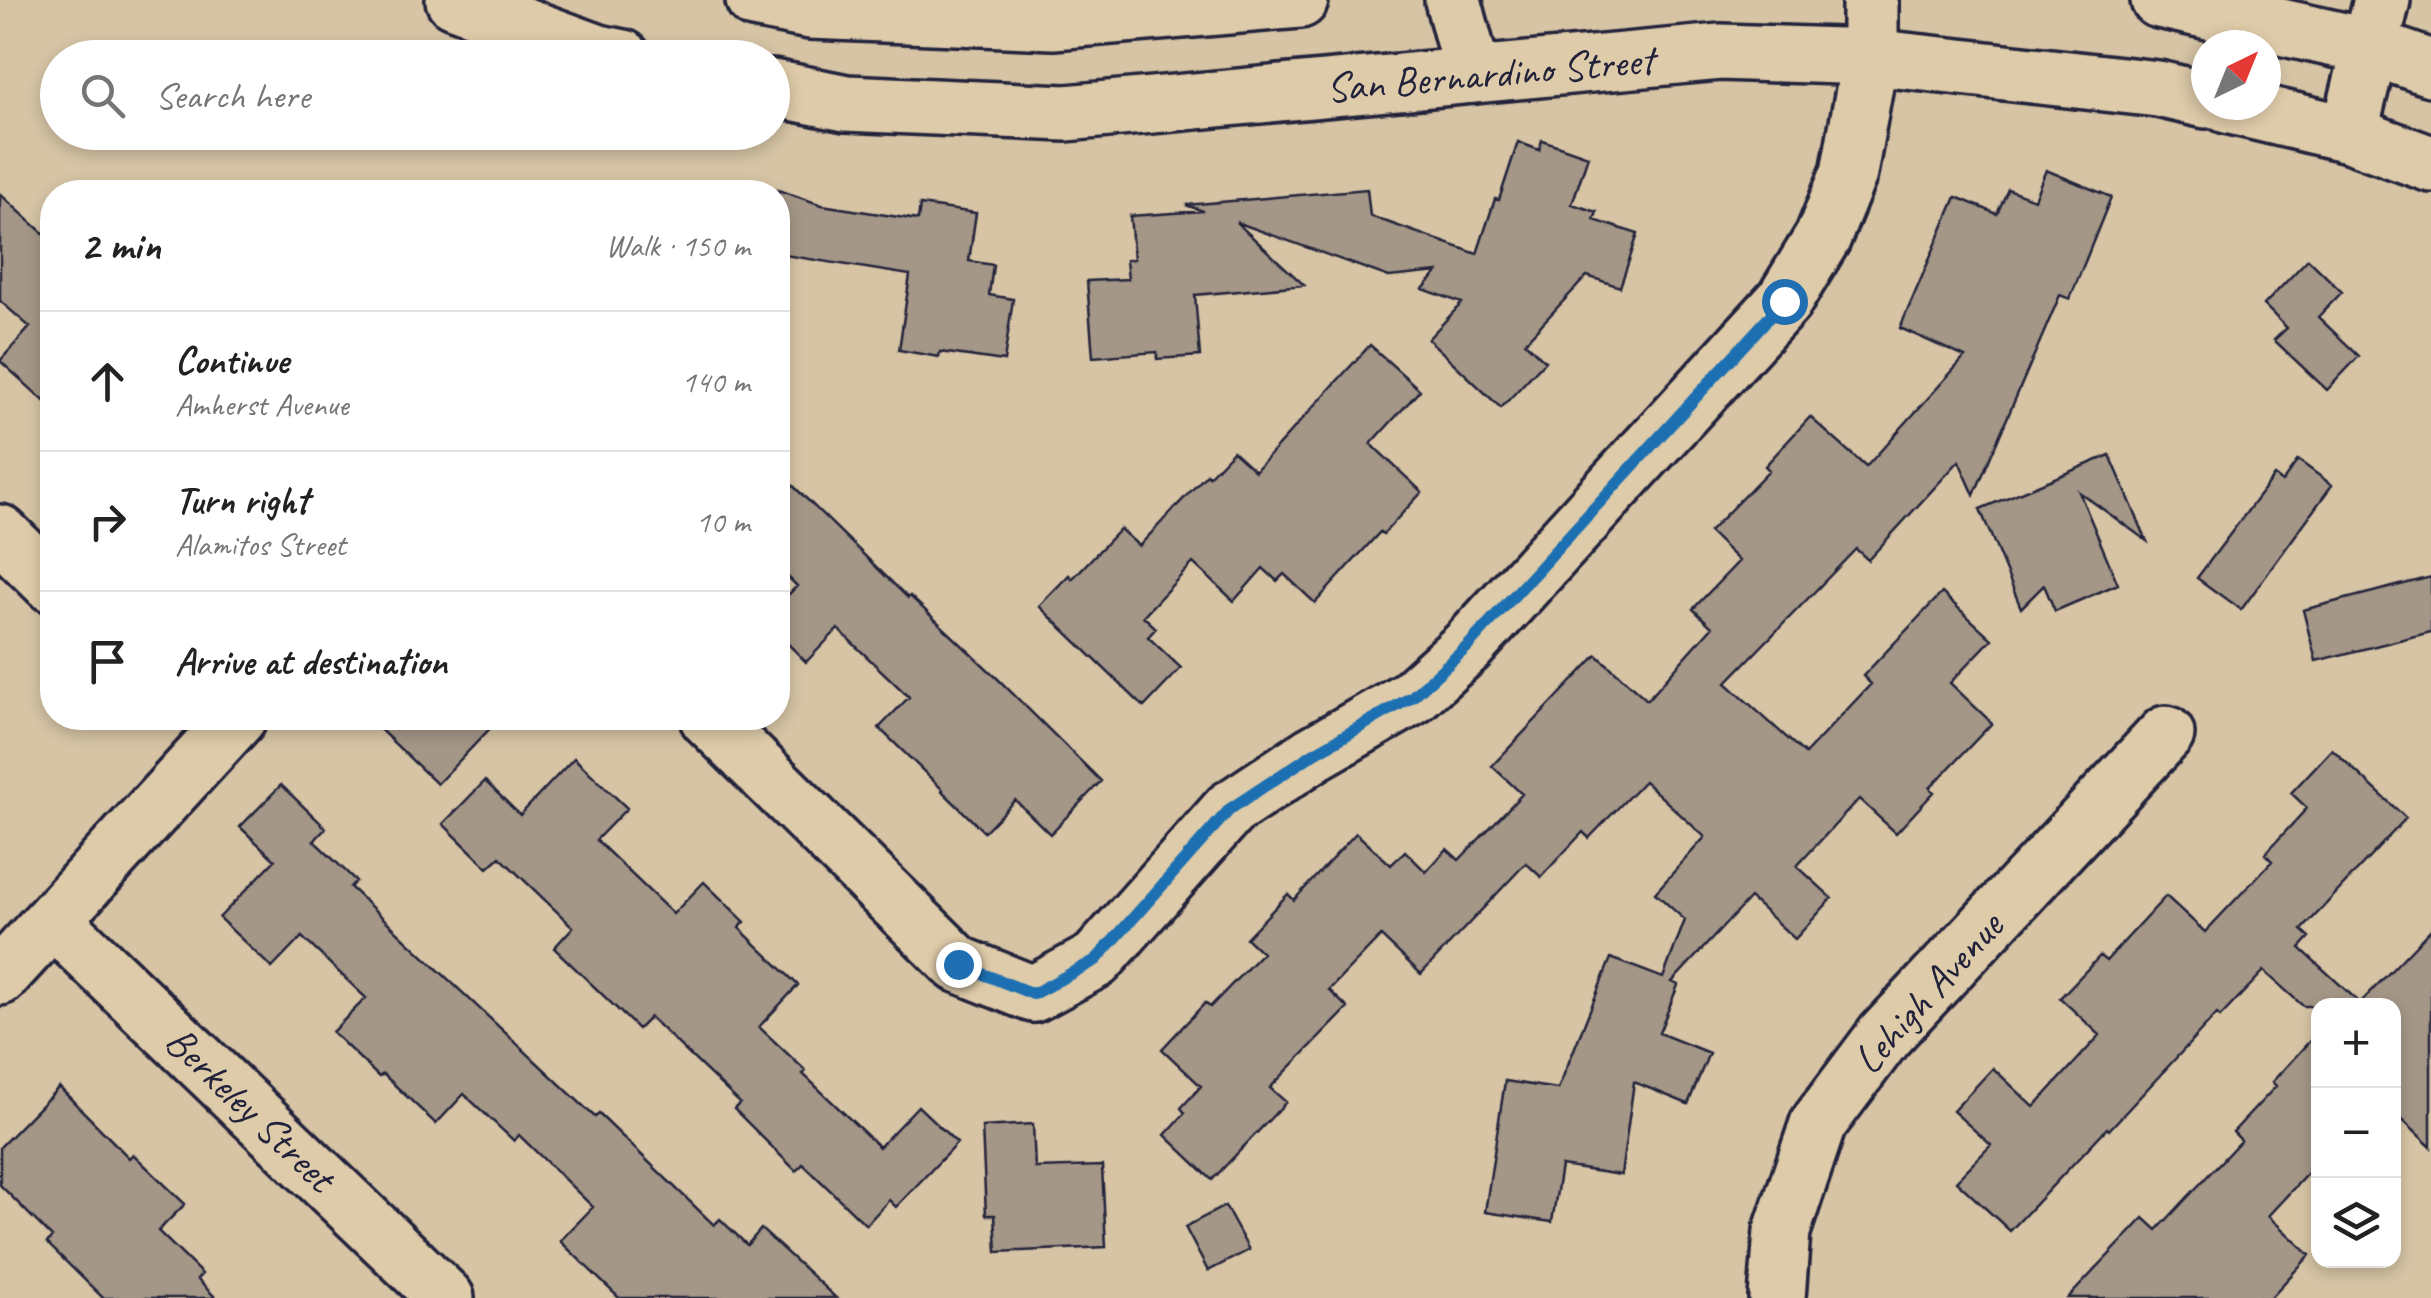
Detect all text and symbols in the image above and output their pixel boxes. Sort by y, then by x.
north arrow [2191,30,2281,120]
street label: San Bernardino Street [1324,33,1661,115]
search box [40,40,790,150]
icon: search [75,68,130,123]
text: Search here [155,72,310,119]
text: 2 min [80,219,160,272]
text: Walk · 150 m [606,225,750,266]
route start [1762,279,1808,325]
text: Continue [175,337,289,384]
icon: ahead [80,354,135,409]
text: 140 m [681,361,750,402]
text: Amherst Avenue [175,384,348,425]
text: Turn right [175,477,309,524]
icon: right [80,494,135,549]
text: 10 m [696,501,750,542]
text: Alamitos Street [175,524,346,565]
icon: arrive [80,634,135,689]
text: Arrive at destination [175,638,447,685]
street label: Lehigh Avenue [1842,899,2016,1085]
route end [936,942,982,988]
map controls [2311,998,2401,1268]
button: + [2311,998,2401,1088]
street label: Berkeley Street [154,1015,349,1206]
button: − [2311,1088,2401,1178]
button: layers [2311,1178,2401,1268]

